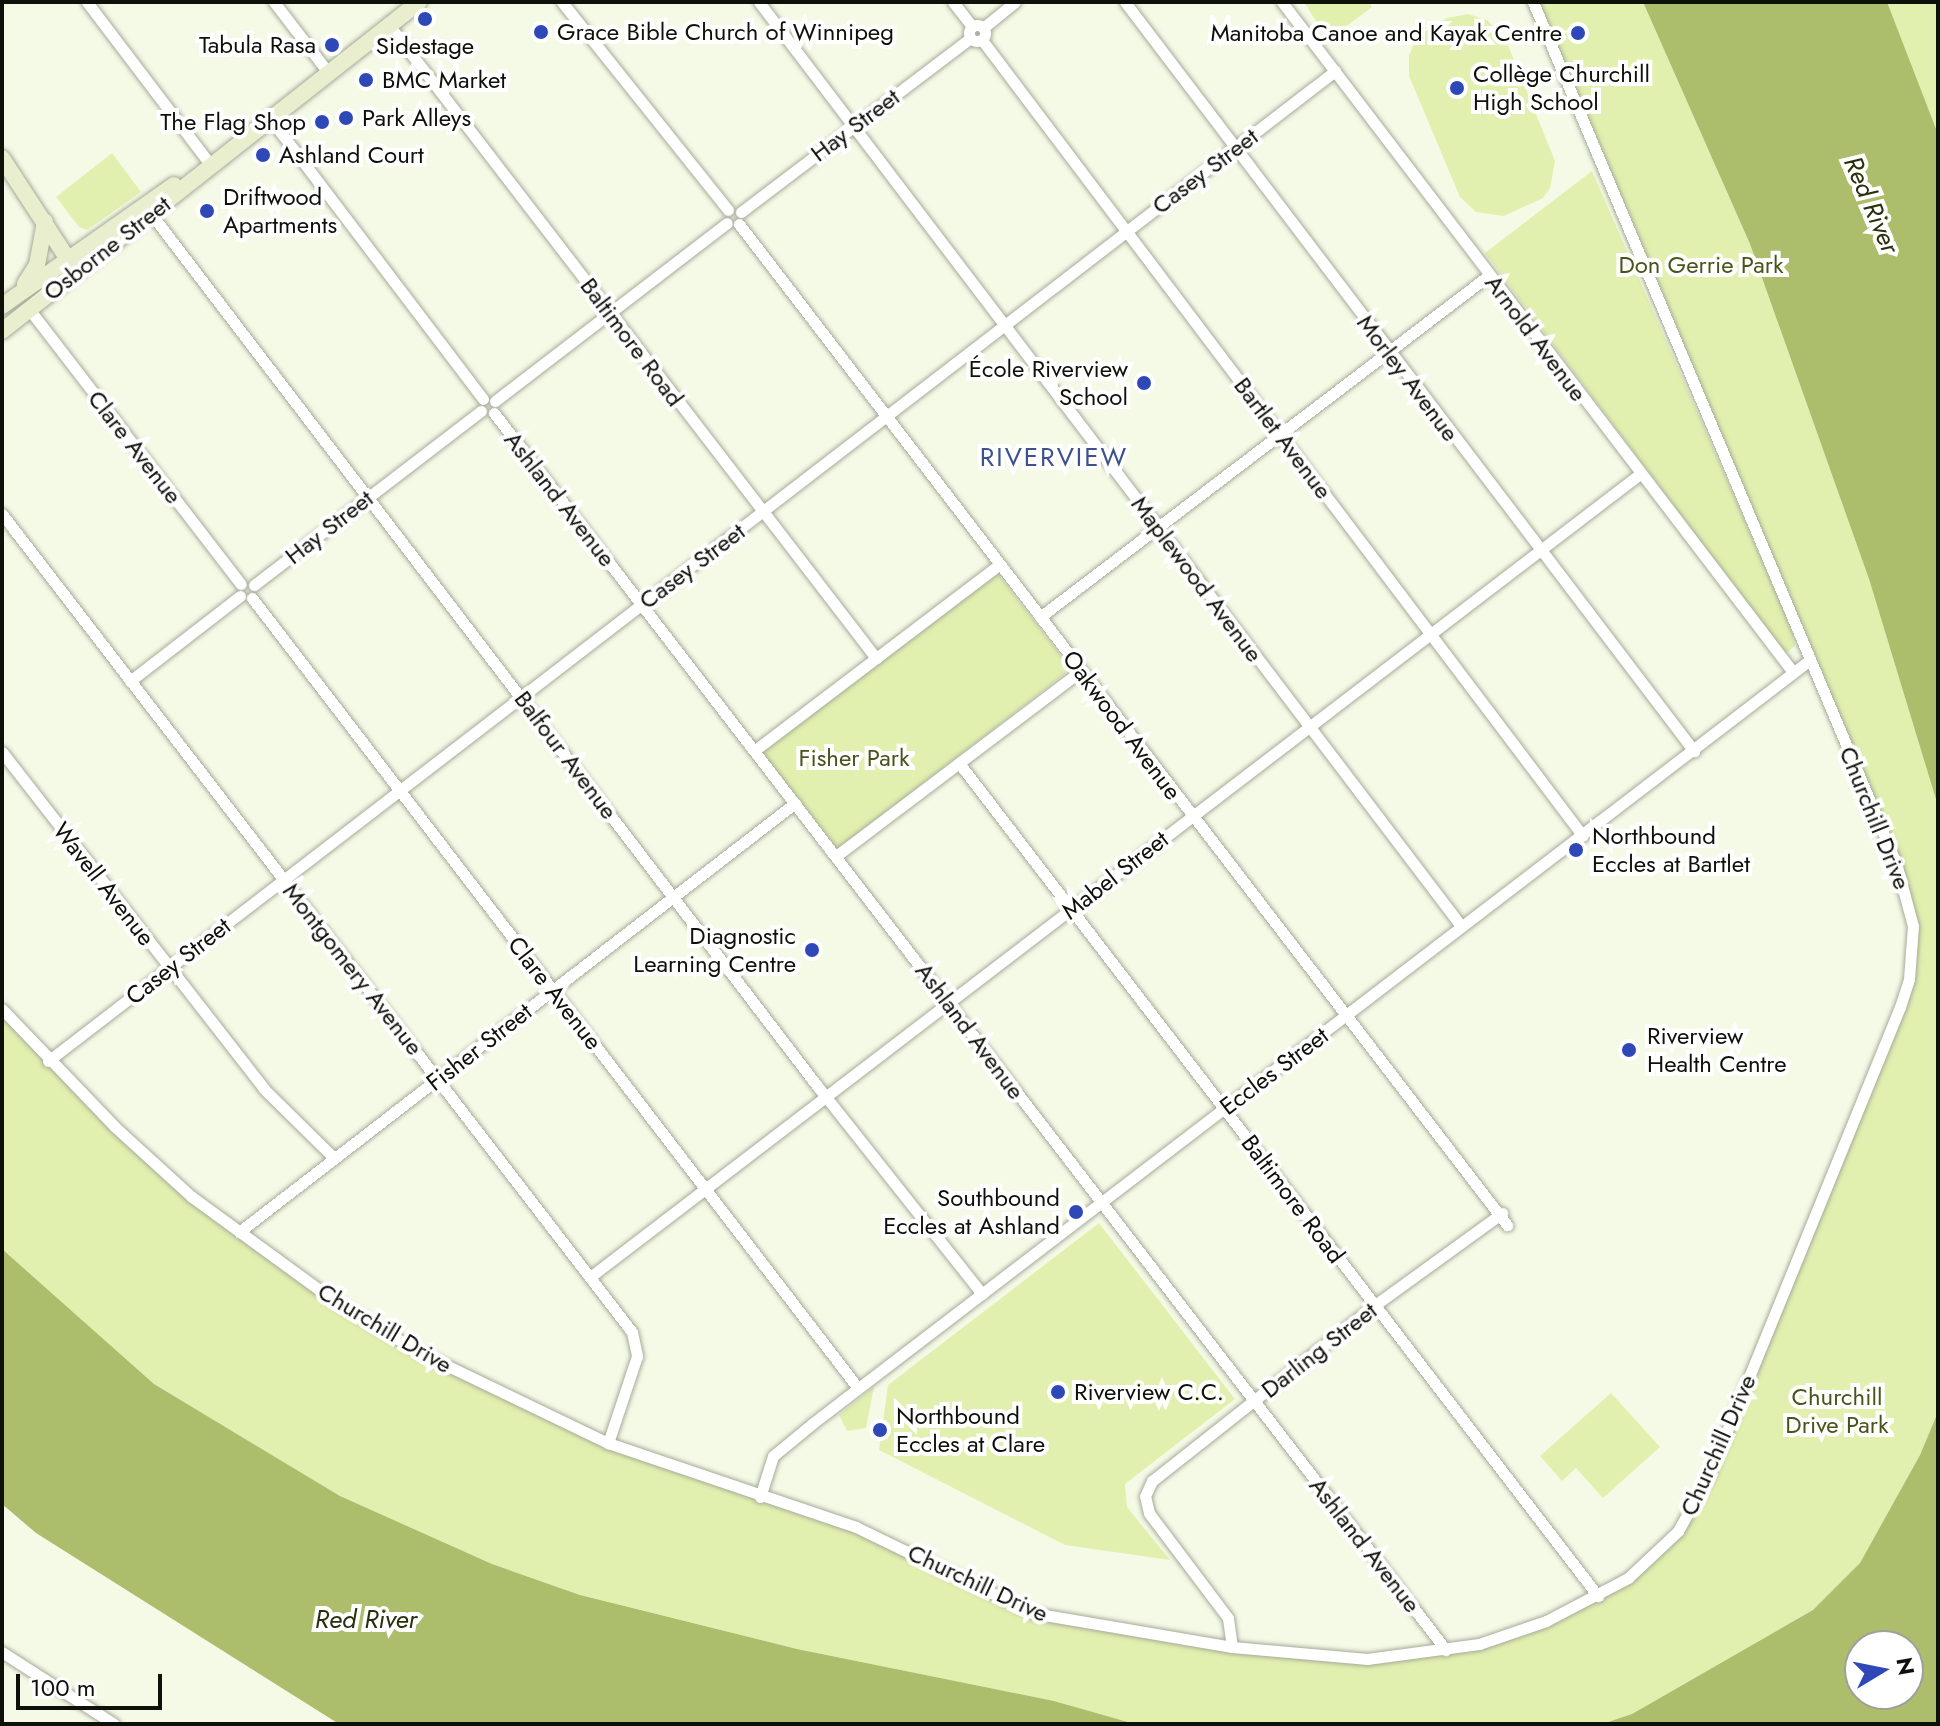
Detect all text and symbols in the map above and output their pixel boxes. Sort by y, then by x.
marker: Sidestage [416,10,434,28]
place label: Grace Bible Church of Winnipeg [557,18,894,46]
place label: Manitoba Canoe and Kayak Centre [1210,19,1562,47]
marker: Grace Bible Church of Winnipeg [532,23,550,41]
marker: Manitoba Canoe and Kayak Centre [1569,24,1587,42]
place label: Tabula Rasa [199,31,316,59]
place label: Sidestage [376,32,474,60]
marker: Tabula Rasa [323,36,341,54]
place label: Collège Churchill High School [1473,60,1650,116]
place label: BMC Market [382,66,506,94]
marker: BMC Market [357,71,375,89]
marker: Collège Churchill High School [1448,79,1466,97]
street label: Hay Street [805,82,905,168]
place label: Park Alleys [362,104,471,132]
place label: The Flag Shop [160,108,306,136]
marker: Park Alleys [337,109,355,127]
marker: The Flag Shop [313,113,331,131]
street label: Casey Street [1147,122,1263,220]
place label: Ashland Court [279,141,424,169]
marker: Ashland Court [254,146,272,164]
water label: Red River [1837,152,1905,258]
place label: Driftwood Apartments [223,183,337,239]
street label: Osborne Street [38,190,176,306]
marker: Driftwood Apartments [198,202,216,220]
park label: Don Gerrie Park [1618,251,1784,279]
street label: Arnold Avenue [1479,269,1593,407]
street label: Baltimore Road [574,272,690,412]
street label: Morley Avenue [1351,309,1465,447]
place label: École Riverview School [969,355,1128,411]
street label: Bartlet Avenue [1228,372,1338,504]
marker: École Riverview School [1135,374,1153,392]
street label: Clare Avenue [82,385,188,509]
street label: Ashland Avenue [498,426,622,572]
district label: RIVERVIEW [980,442,1128,474]
street label: Hay Street [279,484,379,570]
street label: Maplewood Avenue [1125,490,1269,668]
street label: Casey Street [634,517,750,615]
street label: Oakwood Avenue [1057,645,1187,805]
street label: Balfour Avenue [508,685,624,825]
street label: Churchill Drive [1833,742,1917,894]
park label: Fisher Park [798,744,910,772]
street label: Wavell Avenue [47,817,161,951]
place label: Northbound Eccles at Bartlet [1592,822,1750,878]
street label: Mabel Street [1056,825,1174,925]
marker: Northbound Eccles at Bartlet [1567,841,1585,859]
street label: Montgomery Avenue [277,877,429,1061]
street label: Casey Street [120,911,236,1011]
place label: Diagnostic Learning Centre [633,922,796,978]
street label: Clare Avenue [502,931,608,1055]
marker: Diagnostic Learning Centre [803,941,821,959]
street label: Ashland Avenue [909,957,1031,1105]
street label: Fisher Street [421,997,537,1097]
street label: Eccles Street [1214,1021,1334,1121]
place label: Riverview Health Centre [1647,1022,1787,1078]
marker: Riverview Health Centre [1618,1039,1640,1061]
street label: Baltimore Road [1235,1129,1351,1269]
place label: Southbound Eccles at Ashland [883,1184,1060,1240]
marker: Southbound Eccles at Ashland [1067,1203,1085,1221]
street label: Churchill Drive [313,1277,457,1379]
street label: Darling Street [1256,1296,1382,1404]
street label: Churchill Drive [1674,1370,1762,1520]
place label: Riverview C.C. [1074,1378,1224,1406]
marker: Riverview C.C. [1049,1383,1067,1401]
park label: Churchill Drive Park [1785,1383,1889,1439]
place label: Northbound Eccles at Clare [896,1402,1045,1458]
marker: Northbound Eccles at Clare [871,1421,889,1439]
street label: Ashland Avenue [1303,1472,1427,1618]
street label: Churchill Drive [903,1538,1053,1628]
water label: Red River [315,1604,417,1636]
north arrow [1844,1630,1924,1710]
text: N [1888,1655,1923,1678]
scale bar [20,1658,166,1708]
text: 100 m [30,1670,96,1705]

